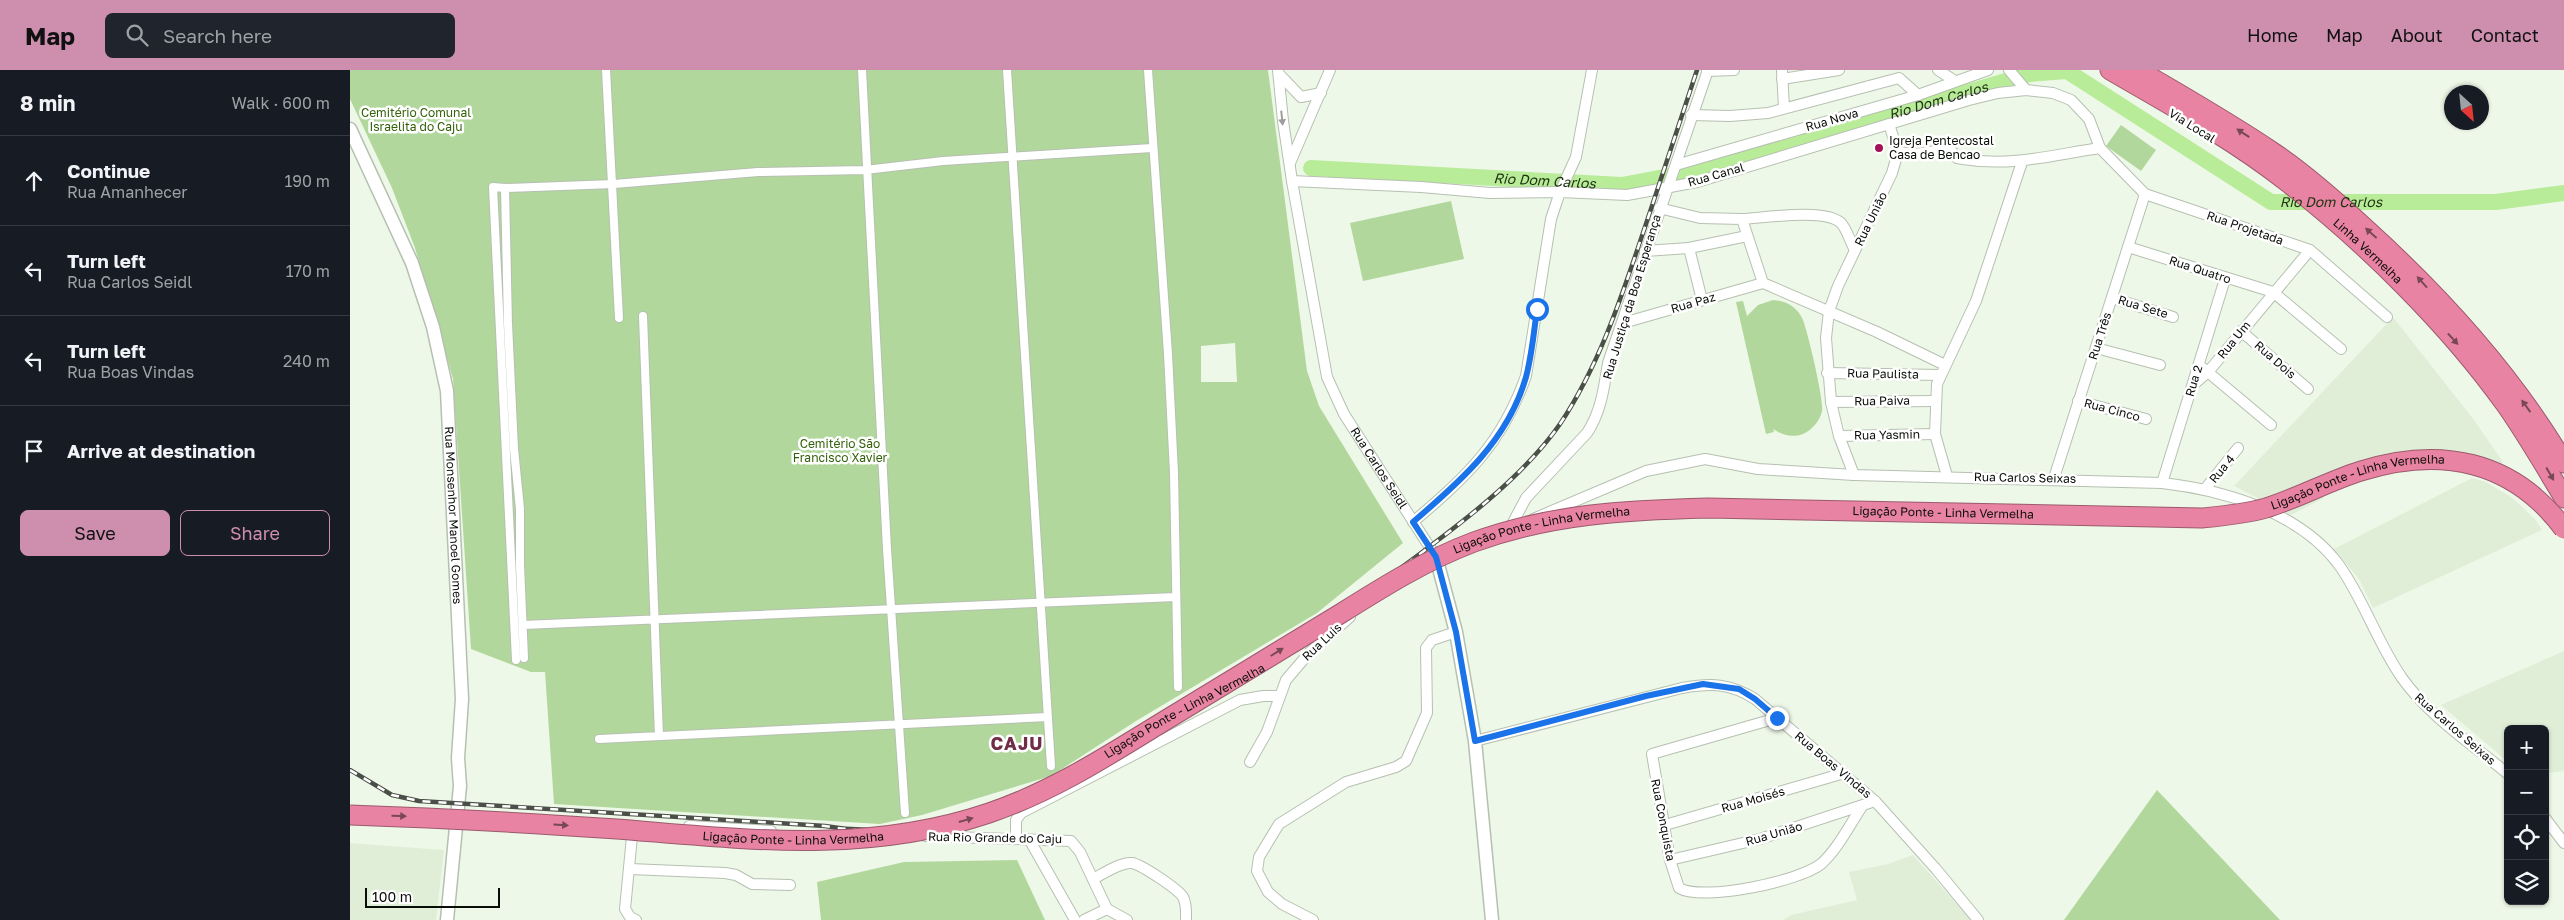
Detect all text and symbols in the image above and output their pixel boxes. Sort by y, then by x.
search box [105,13,455,58]
text: Map [25,21,75,50]
icon: search [123,21,151,49]
text: Search here [163,24,272,47]
text: Home [2247,24,2298,46]
text: Map [2326,24,2363,46]
text: About [2391,24,2443,46]
text: Contact [2471,24,2539,46]
water label: Rio Dom Carlos [1887,78,1990,123]
north arrow [2444,85,2489,130]
text: 8 min [20,90,76,116]
text: Walk · 600 m [232,93,330,113]
park label: Cemitério Comunal Israelita do Caju [361,105,471,134]
street label: Rua Nova [1804,105,1860,134]
street label: Via Local [2166,105,2218,146]
one-way arrow [1278,110,1286,126]
one-way arrow [2237,128,2250,138]
place label: Igreja Pentecostal Casa de Bencao [1889,133,1994,162]
marker: Igreja Pentecostal Casa de Bencao [1873,142,1885,154]
text: Continue [67,159,150,182]
street label: Rua Canal [1686,159,1746,190]
icon: ahead [20,167,48,195]
water label: Rio Dom Carlos [1493,169,1597,192]
text: 190 m [284,171,330,191]
text: Rua Amanhecer [67,182,187,202]
street label: Rua União [1851,189,1890,248]
water label: Rio Dom Carlos [2280,193,2383,210]
street label: Rua Projetada [2205,207,2286,248]
street label: Rua Justiça da Boa Esperança [1599,213,1664,381]
street label: Linha Vermelha [2330,215,2406,287]
one-way arrow [2365,227,2377,239]
text: Turn left [67,249,146,272]
street label: Rua Quatro [2167,252,2233,287]
icon: left [20,257,48,285]
text: 170 m [286,261,330,281]
text: Rua Carlos Seidl [67,272,192,292]
one-way arrow [2416,276,2428,288]
street label: Rua Paz [1669,289,1717,316]
street label: Rua Sete [2116,292,2170,321]
route start [1526,298,1549,321]
street label: Rua Três [2085,310,2114,362]
street label: Rua Um [2214,318,2253,362]
one-way arrow [2447,333,2459,345]
street label: Rua Dois [2251,338,2299,382]
text: Turn left [67,339,146,362]
icon: left [20,347,48,375]
text: 240 m [283,351,330,371]
text: Rua Boas Vindas [67,362,194,382]
street label: Rua 2 [2182,363,2205,398]
street label: Rua Paulista [1847,365,1919,382]
street label: Rua Paiva [1854,393,1910,408]
street label: Rua Cinco [2082,395,2142,424]
one-way arrow [2521,400,2531,413]
street label: Rua Carlos Seidl [1347,424,1411,512]
street label: Rua Monsenhor Manoel Gomes [442,426,465,605]
street label: Rua Yasmin [1854,426,1920,443]
park label: Cemitério São Francisco Xavier [793,436,888,465]
icon: arrive [20,437,48,465]
text: Arrive at destination [67,439,255,462]
street label: Rua 4 [2206,451,2238,486]
street label: Ligação Ponte - Linha Vermelha [2269,451,2445,513]
one-way arrow [2546,468,2555,481]
street label: Rua Carlos Seixas [1974,469,2076,486]
street label: Ligação Ponte - Linha Vermelha [1450,503,1631,557]
street label: Ligação Ponte - Linha Vermelha [1852,503,2034,522]
button: Save [20,510,170,556]
button: Share [180,510,330,556]
street label: Rua Luis [1299,620,1344,664]
one-way arrow [1271,648,1284,657]
street label: Ligação Ponte - Linha Vermelha [1101,660,1267,761]
street label: Rua Carlos Seixas [2412,689,2499,768]
route end [1766,707,1789,730]
map controls [2504,725,2549,905]
button: + [2504,725,2549,770]
street label: Rua Boas Vindas [1792,728,1875,801]
district label: CAJU [991,732,1043,754]
button: − [2504,770,2549,815]
street label: Rua Conquista [1648,777,1679,862]
street label: Rua Moisés [1719,783,1786,816]
one-way arrow [391,813,407,821]
button: locate [2504,815,2549,860]
one-way arrow [958,816,973,824]
street label: Rua União [1744,818,1804,849]
one-way arrow [553,822,569,830]
street label: Ligação Ponte - Linha Vermelha [702,828,885,848]
street label: Rua Rio Grande do Caju [928,829,1062,846]
button: layers [2504,860,2549,905]
scale bar [365,885,500,908]
text: 100 m [372,888,412,905]

